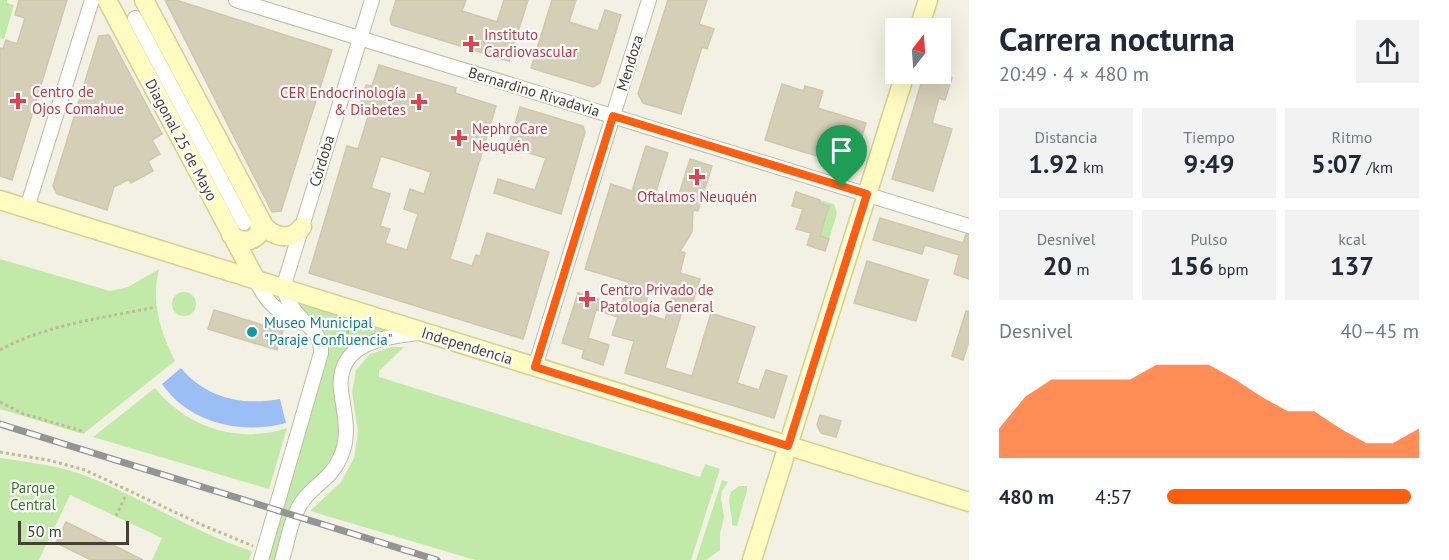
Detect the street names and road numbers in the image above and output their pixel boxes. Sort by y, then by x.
street label: Mendoza [612,32,647,93]
street label: Bernardino Rivadavia [466,62,602,121]
street label: Diagonal 25 de Mayo [141,75,222,204]
street label: Córdoba [305,133,338,189]
street label: Independencia [419,323,515,368]

